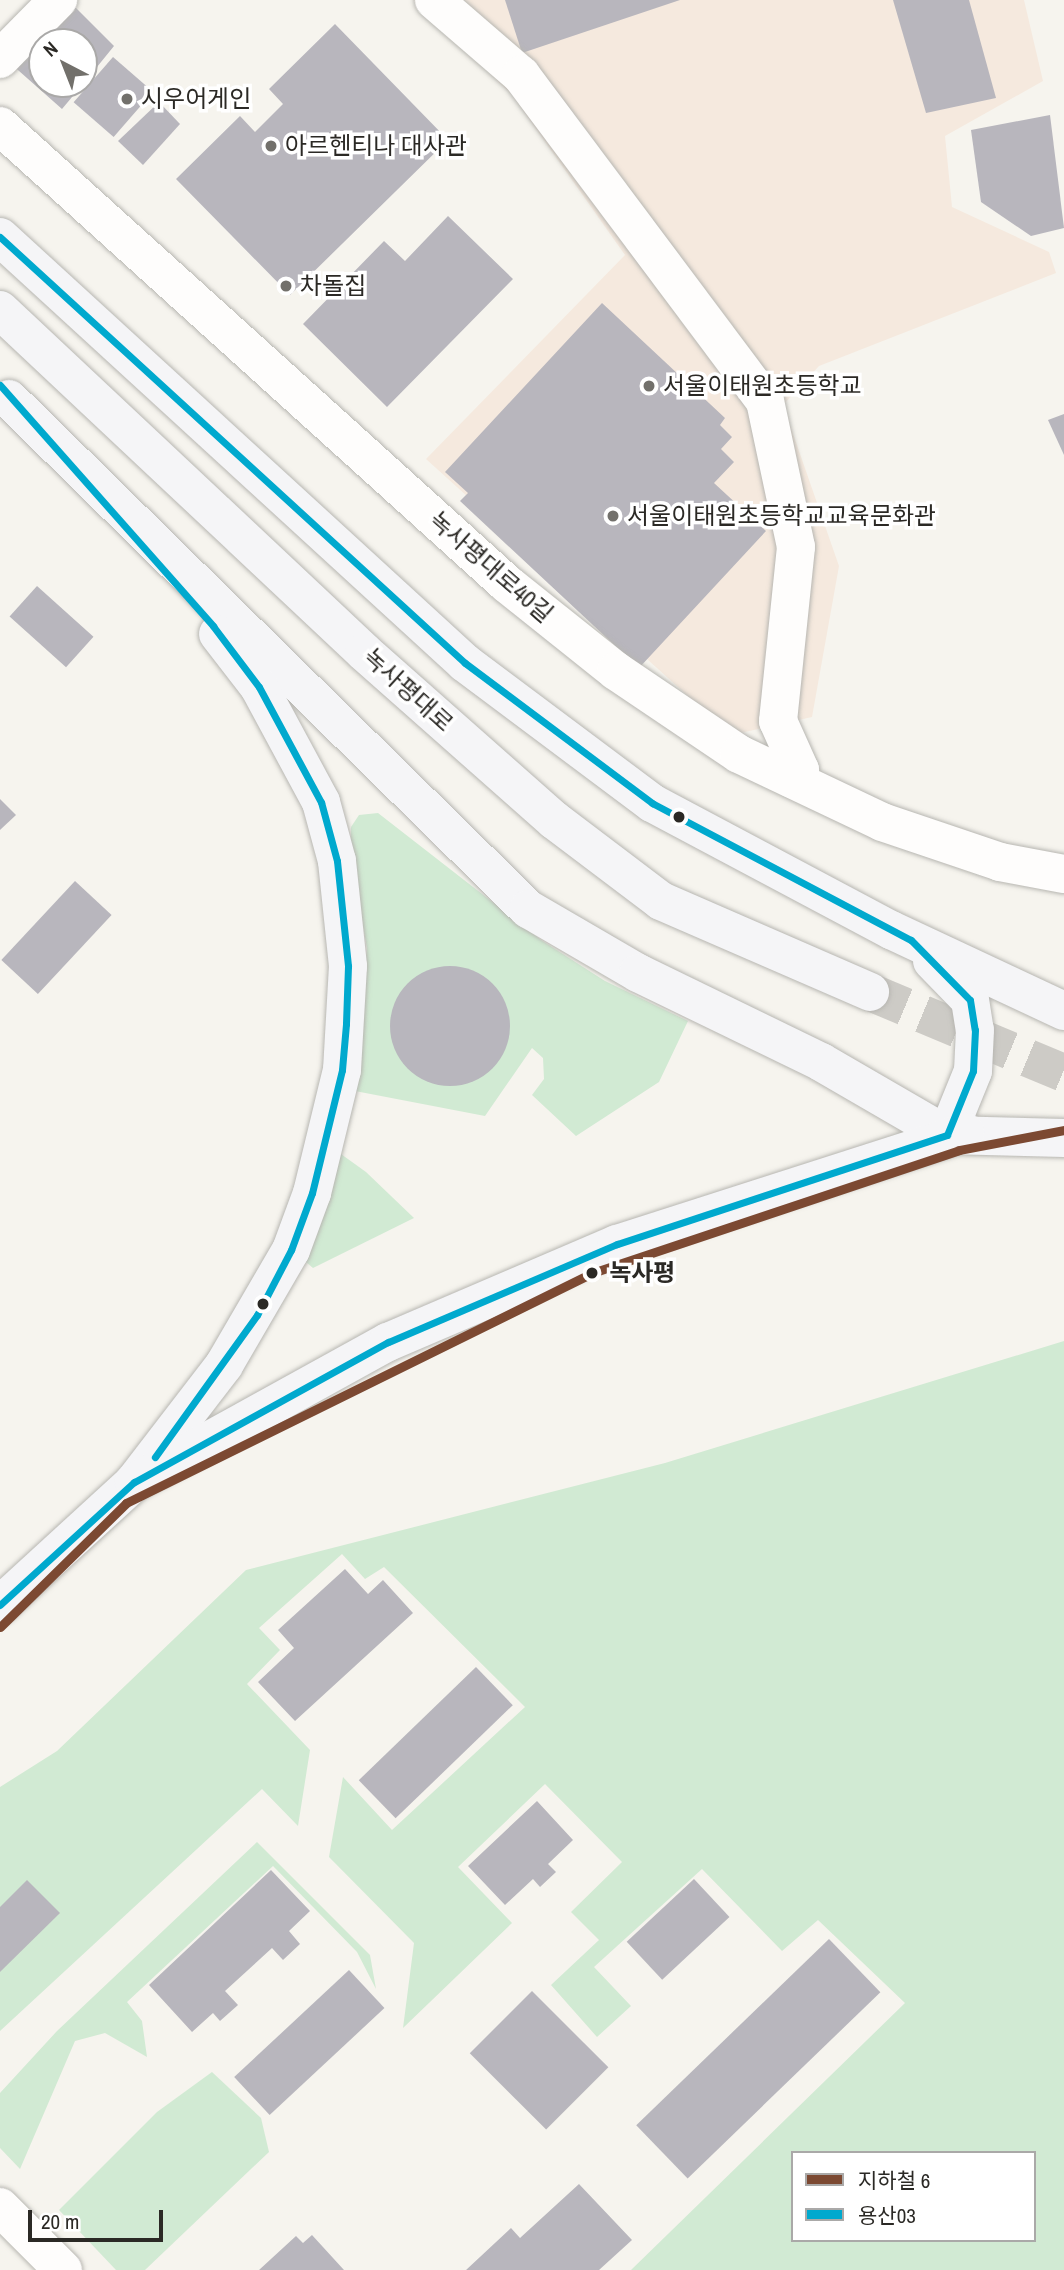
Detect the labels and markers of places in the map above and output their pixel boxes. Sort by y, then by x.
place label: 시우어게인 [141,85,251,113]
marker: 시우어게인 [119,91,135,107]
place label: 아르헨티나 대사관 [285,132,467,160]
marker: 아르헨티나 대사관 [263,138,279,154]
place label: 차돌집 [300,272,366,300]
marker: 차돌집 [278,278,294,294]
place label: 서울이태원초등학교 [663,372,862,400]
marker: 서울이태원초등학교 [641,378,657,394]
place label: 서울이태원초등학교교육문화관 [627,502,936,530]
marker: 서울이태원초등학교교육문화관 [605,508,621,524]
unlabelled marker [672,810,686,824]
place label: 녹사평 [609,1259,675,1287]
marker: 녹사평 [581,1262,603,1284]
unlabelled marker [256,1297,270,1311]

